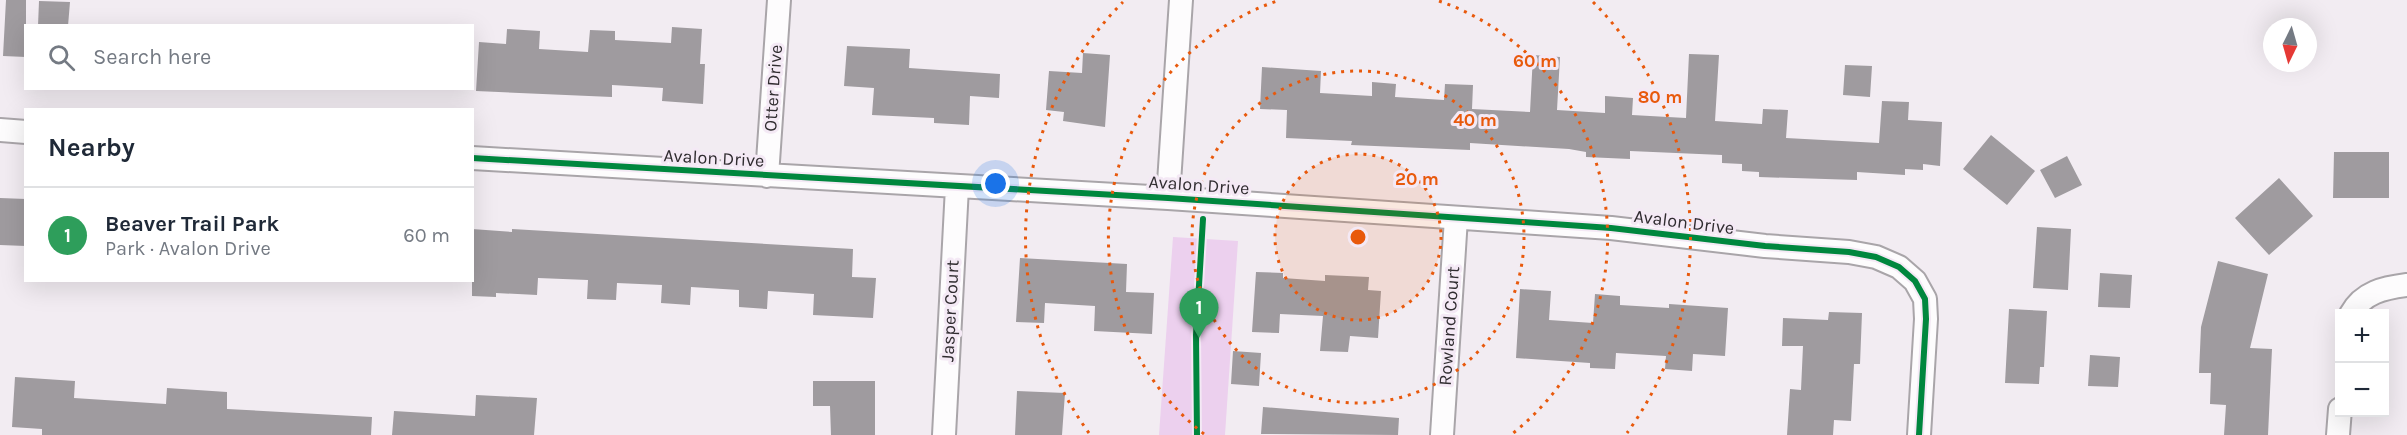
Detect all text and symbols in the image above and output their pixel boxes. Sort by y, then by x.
north arrow [2263,18,2317,72]
search box [24,24,474,90]
icon: search [45,41,78,74]
text: Search here [93,44,211,70]
street label: Otter Drive [759,44,787,132]
text: 60 m [1513,50,1557,72]
text: 80 m [1638,86,1682,108]
text: 40 m [1453,109,1497,131]
text: Nearby [48,132,135,163]
street label: Avalon Drive [663,144,765,172]
text: 20 m [1395,168,1439,190]
your location [981,169,1010,198]
street label: Avalon Drive [1148,171,1250,199]
street label: Avalon Drive [1633,205,1735,239]
text: Beaver Trail Park [105,211,279,237]
text: 1 [64,224,71,247]
text: 60 m [403,224,450,247]
centre of rings [1348,227,1368,247]
text: Park · Avalon Drive [105,237,271,260]
street label: Jasper Court [936,259,964,363]
street label: Rowland Court [1434,265,1464,386]
pin: 1 [1180,288,1218,338]
map controls [2335,309,2389,417]
button: + [2335,309,2389,363]
button: − [2335,363,2389,417]

